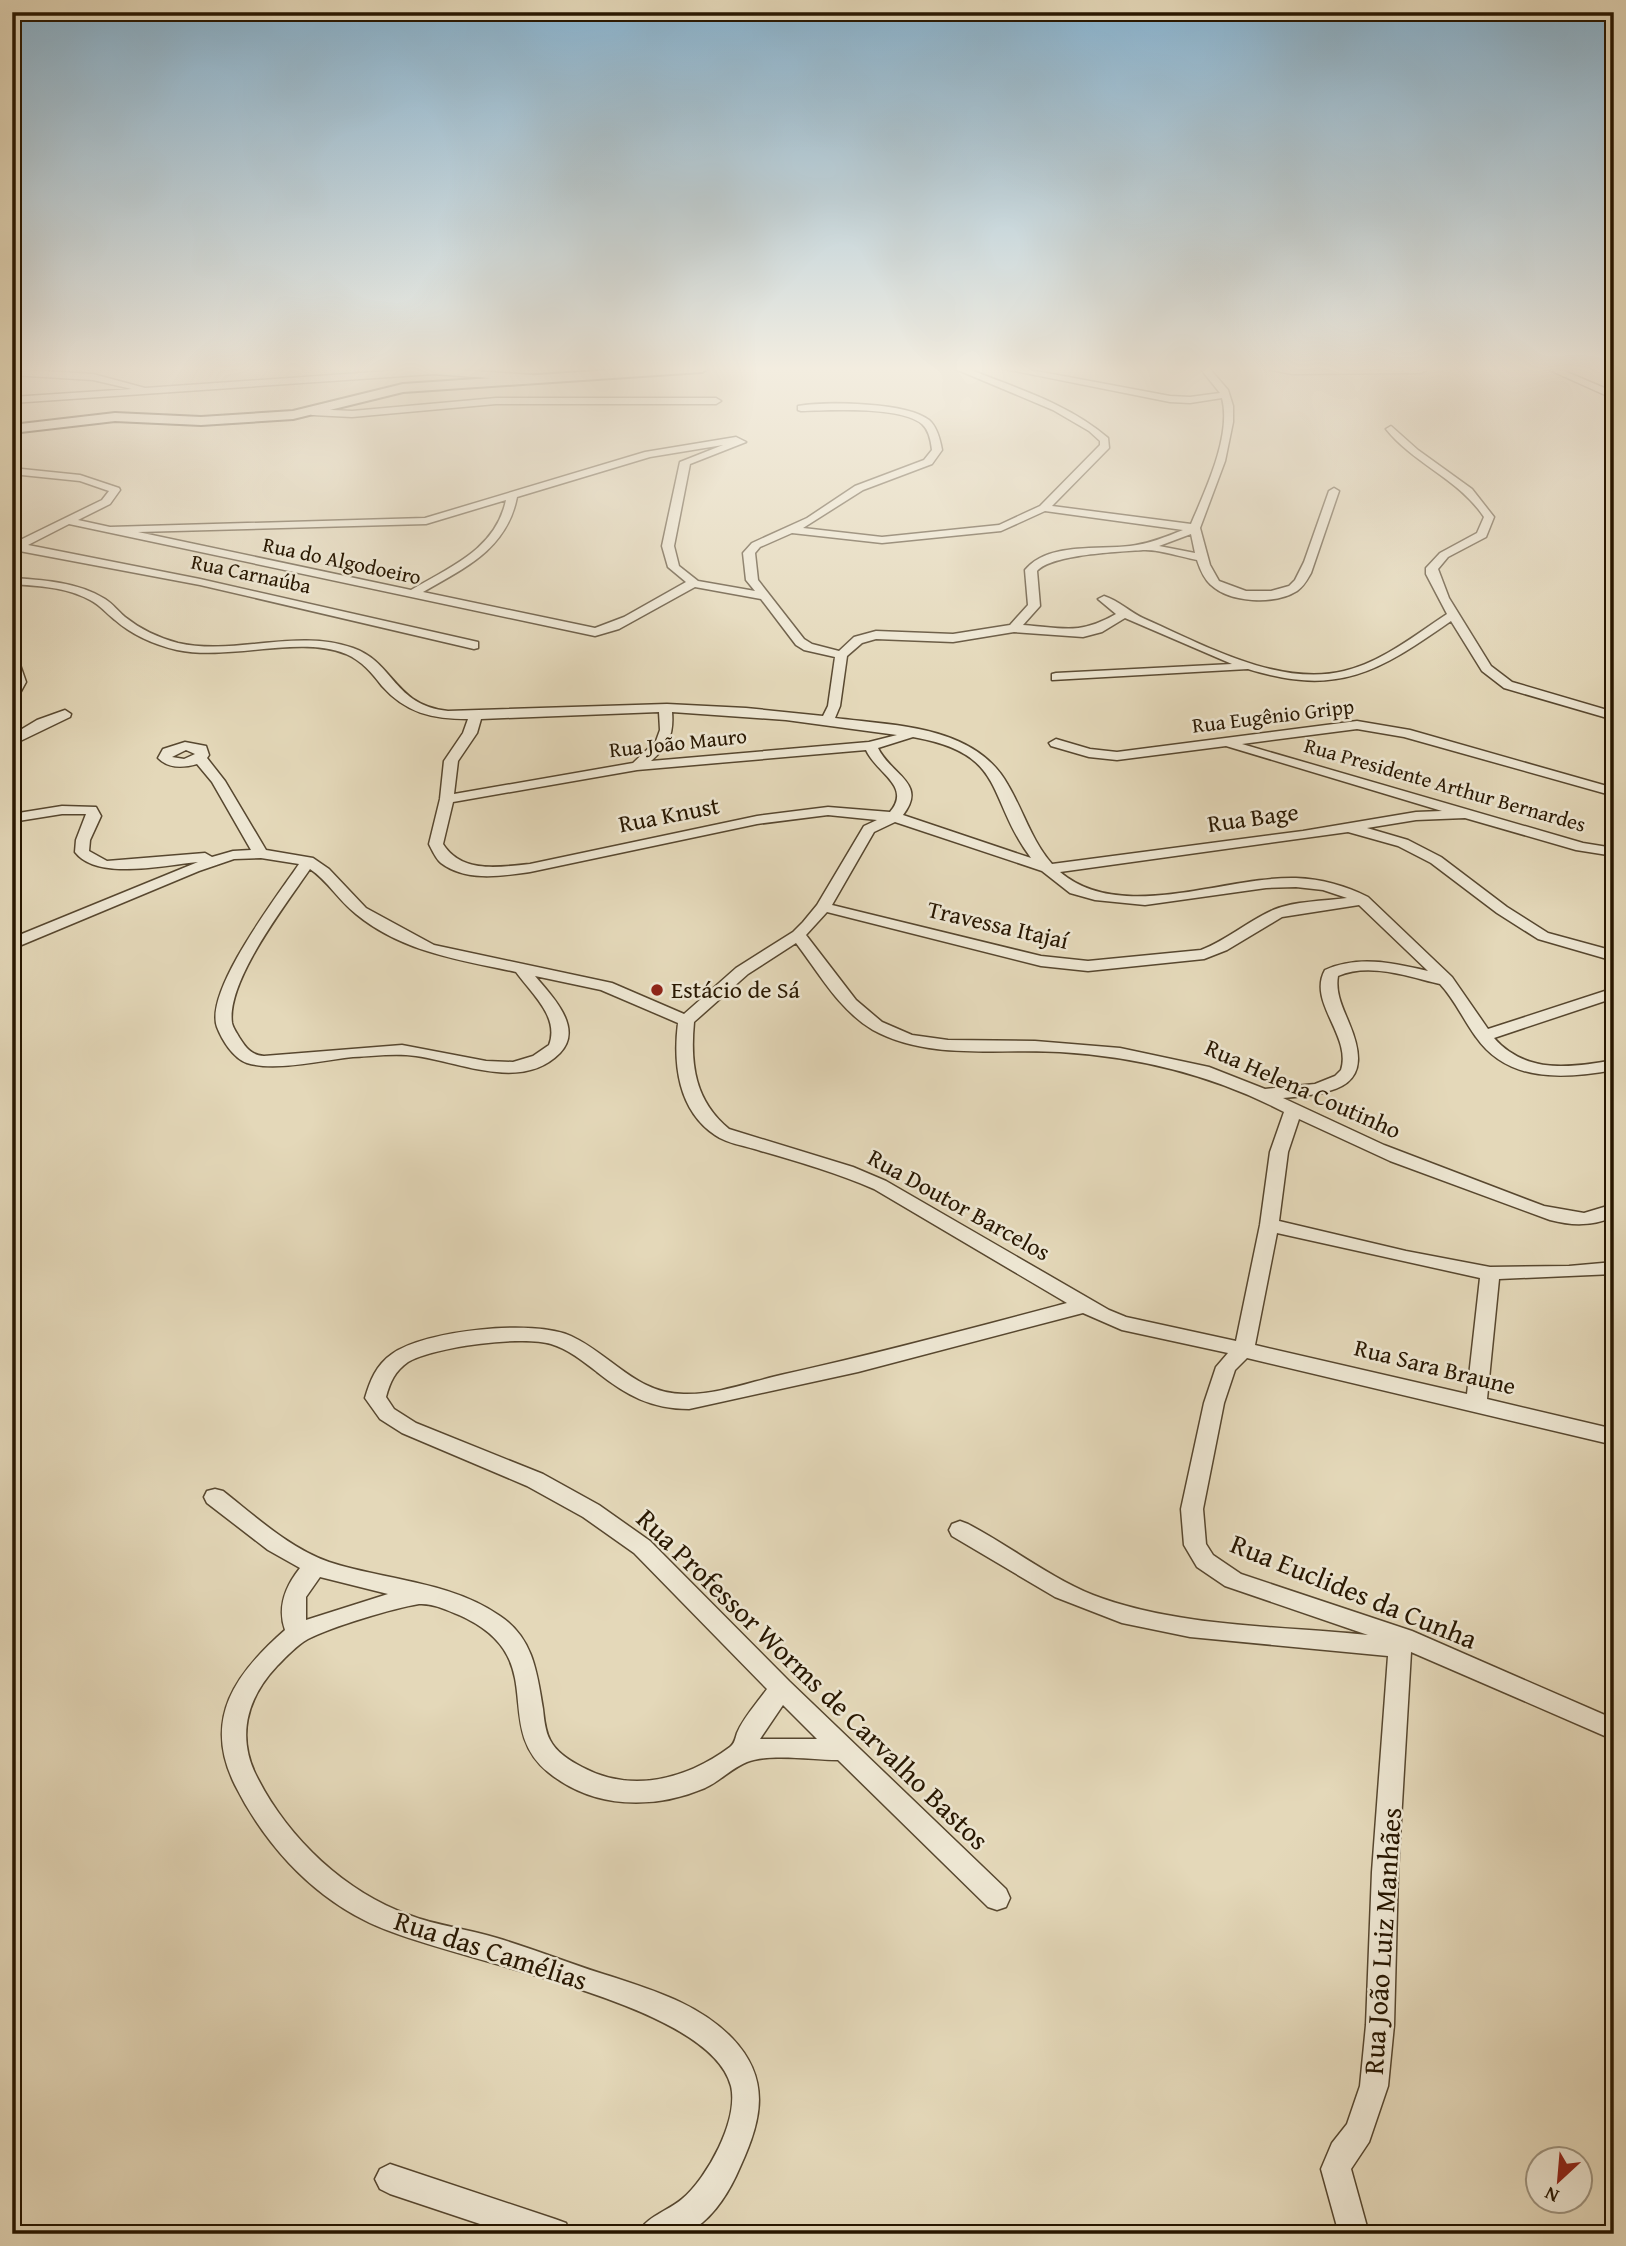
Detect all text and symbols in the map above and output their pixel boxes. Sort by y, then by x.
street label: Rua do Algodoeiro [260,529,424,592]
street label: Rua Carnaúba [188,546,314,601]
street label: Rua Eugênio Gripp [1190,690,1356,741]
street label: Rua João Mauro [608,720,748,765]
street label: Rua Presidente Arthur Bernardes [1301,729,1590,840]
street label: Rua Knust [615,787,723,841]
street label: Rua Bage [1205,794,1301,841]
street label: Travessa Itajaí [924,891,1074,958]
place label: Estácio de Sá [671,972,800,1007]
marker: Estácio de Sá [649,982,665,998]
street label: Rua Helena Coutinho [1200,1030,1407,1148]
street label: Rua Doutor Barcelos [862,1140,1057,1269]
street label: Rua Sara Braune [1351,1330,1519,1403]
street label: Rua Professor Worms de Carvalho Bastos [628,1498,999,1859]
street label: Rua Euclides da Cunha [1225,1522,1484,1659]
street label: Rua João Luiz Manhães [1352,1806,1411,2076]
street label: Rua das Camélias [389,1899,593,2000]
north arrow [1524,2144,1594,2214]
text: N [1539,2180,1563,2211]

